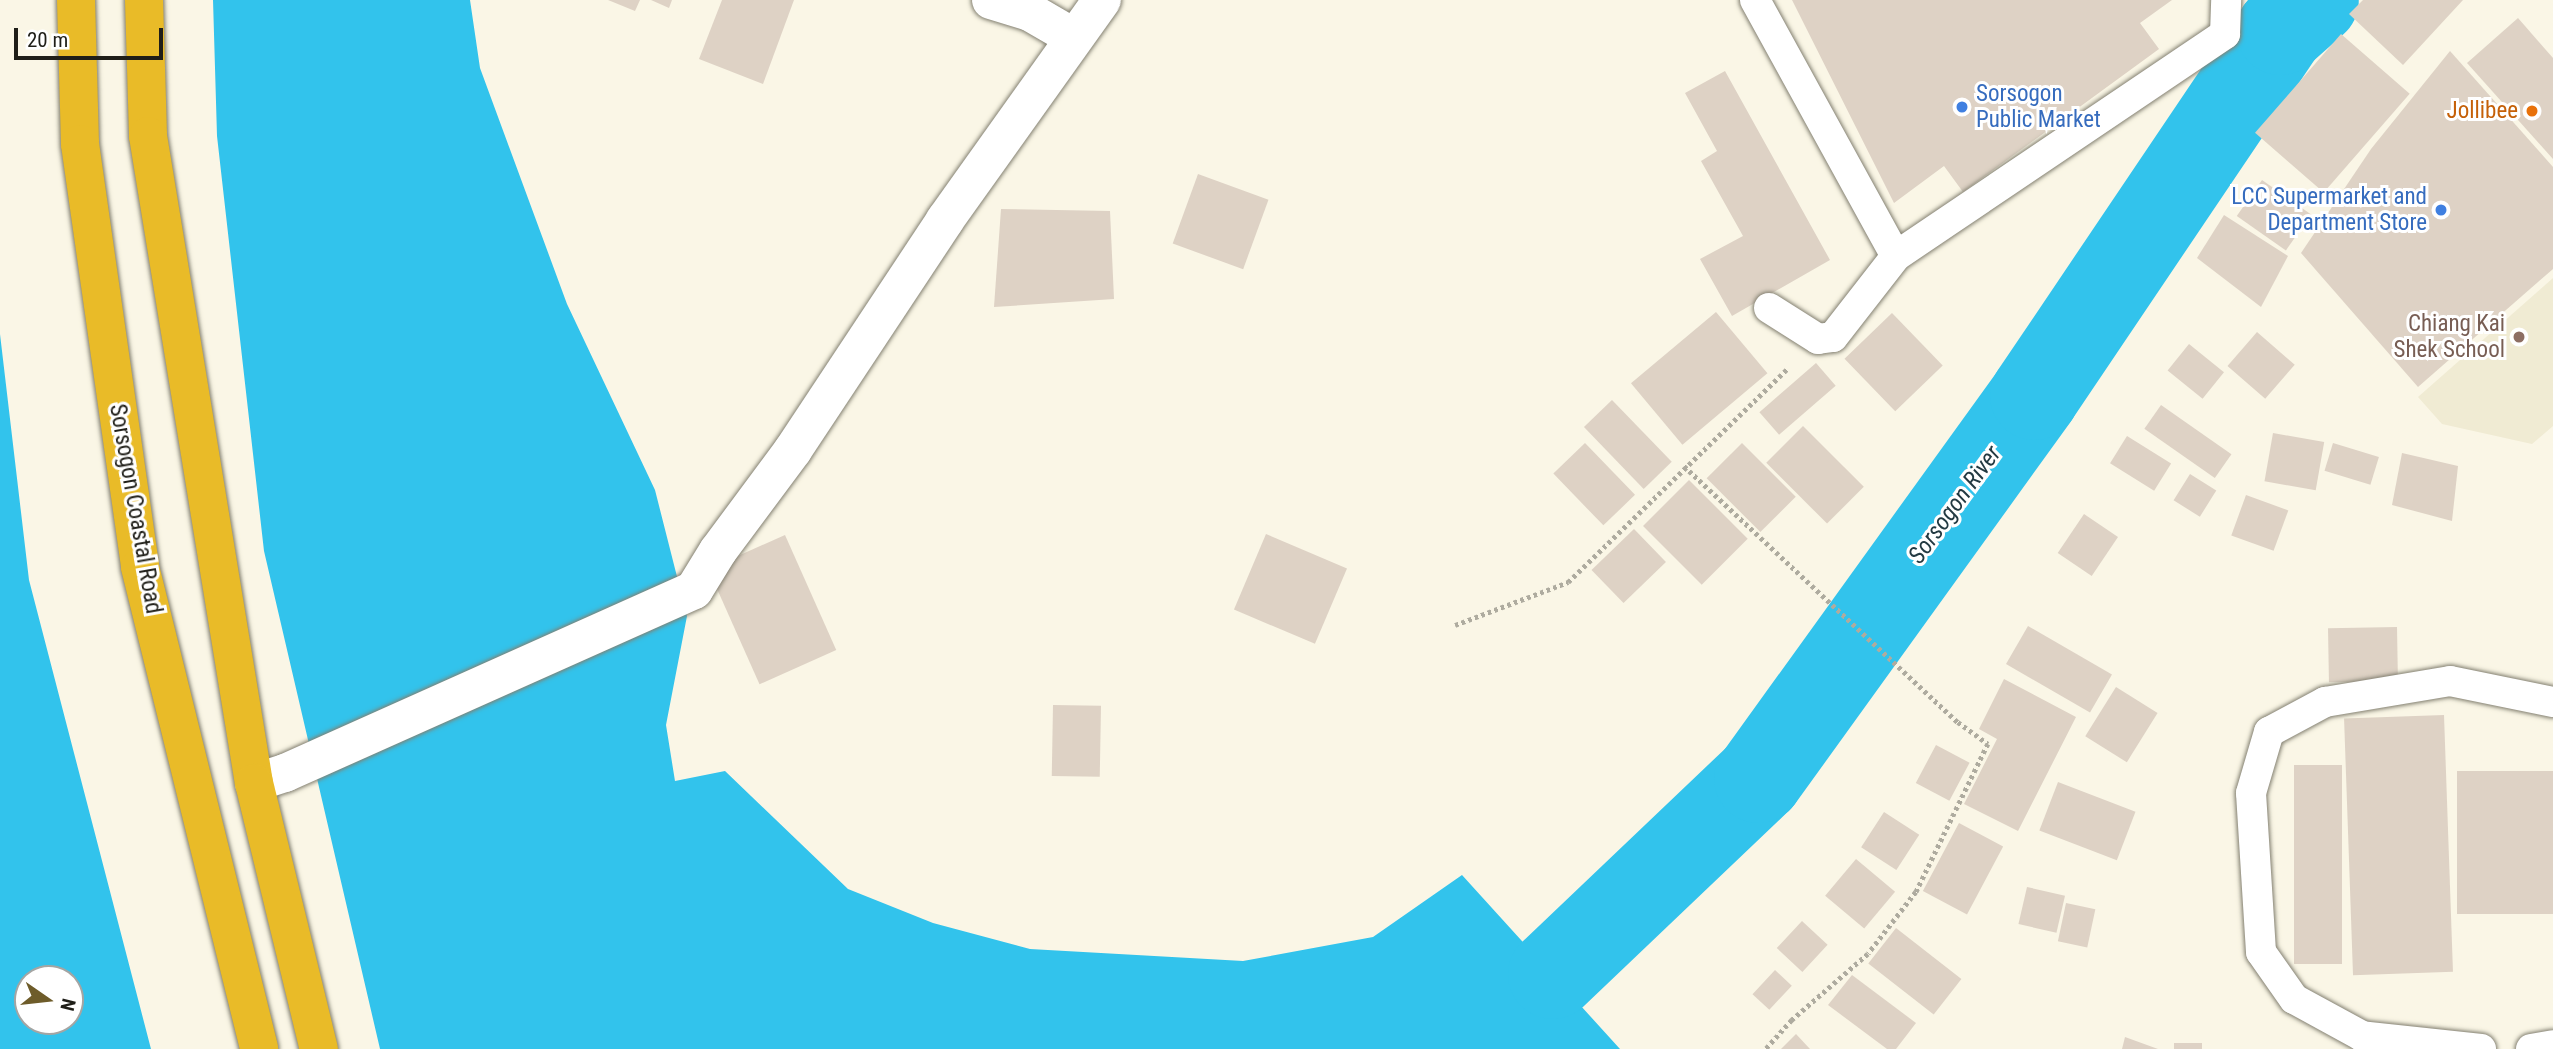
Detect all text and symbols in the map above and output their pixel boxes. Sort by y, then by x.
scale bar [18,14,166,58]
text: 20 m [27,28,68,52]
place label: Sorsogon Public Market [1976,80,2101,134]
place label: Jollibee [2447,97,2518,125]
marker: Sorsogon Public Market [1954,99,1970,115]
marker: Jollibee [2524,103,2540,119]
place label: LCC Supermarket and Department Store [2231,183,2427,237]
marker: LCC Supermarket and Department Store [2433,202,2449,218]
place label: Chiang Kai Shek School [2394,310,2505,364]
marker: Chiang Kai Shek School [2511,329,2527,345]
street label: Sorsogon Coastal Road [103,402,167,616]
water label: Sorsogon River [1903,440,2007,570]
north arrow [14,965,84,1035]
text: N [55,996,80,1013]

